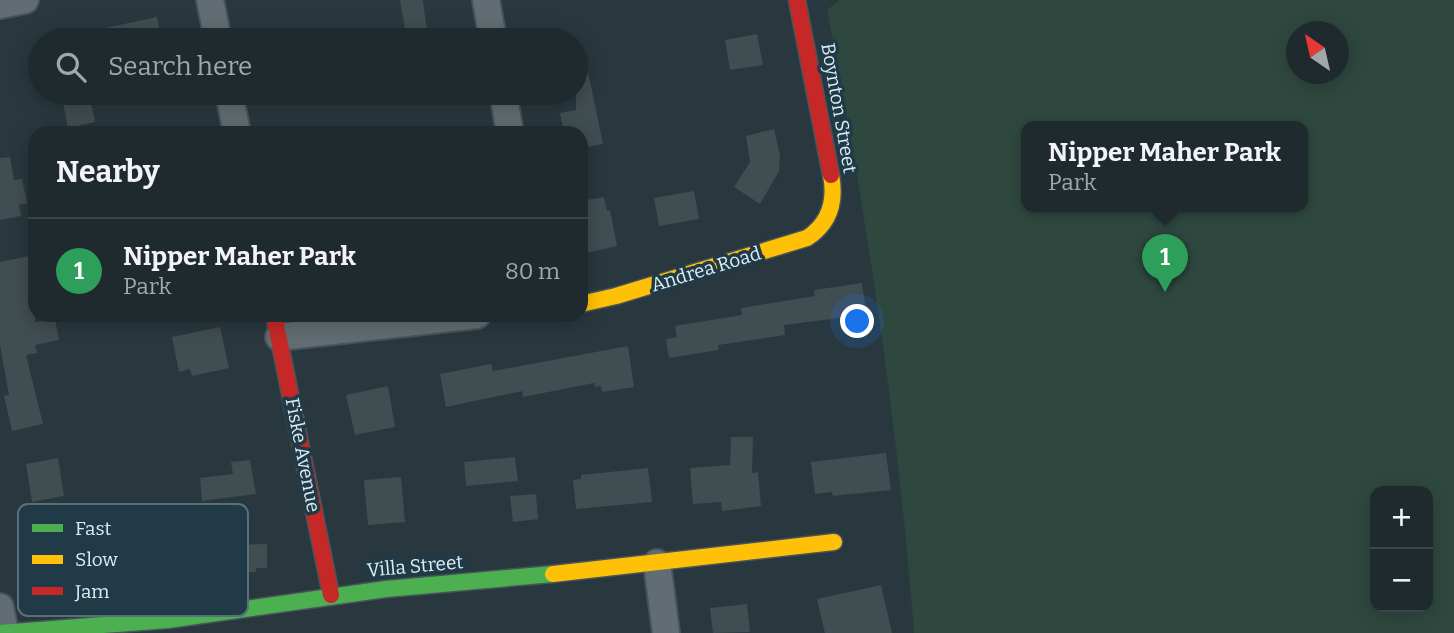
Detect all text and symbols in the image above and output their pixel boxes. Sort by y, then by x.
north arrow [1286,21,1349,84]
search box [28,28,588,105]
street label: Boynton Street [816,41,862,175]
icon: search [52,48,90,86]
text: Search here [108,51,252,82]
popup [1021,121,1308,212]
text: Nipper Maher Park [1048,137,1281,168]
text: Nearby [56,154,160,190]
text: Park [1048,168,1097,196]
pin: 1 [1142,234,1188,292]
text: Nipper Maher Park [123,241,356,272]
street label: Andrea Road [648,241,764,297]
text: 1 [74,257,84,285]
text: 80 m [505,257,560,285]
text: Park [123,272,172,300]
your location [840,304,874,338]
street label: Fiske Avenue [281,396,325,514]
map controls [1370,486,1433,612]
button: + [1370,486,1433,549]
legend [18,504,248,616]
text: Fast [75,517,112,540]
text: Slow [75,548,118,571]
button: − [1370,549,1433,612]
street label: Villa Street [366,550,464,582]
text: Jam [74,580,109,603]

